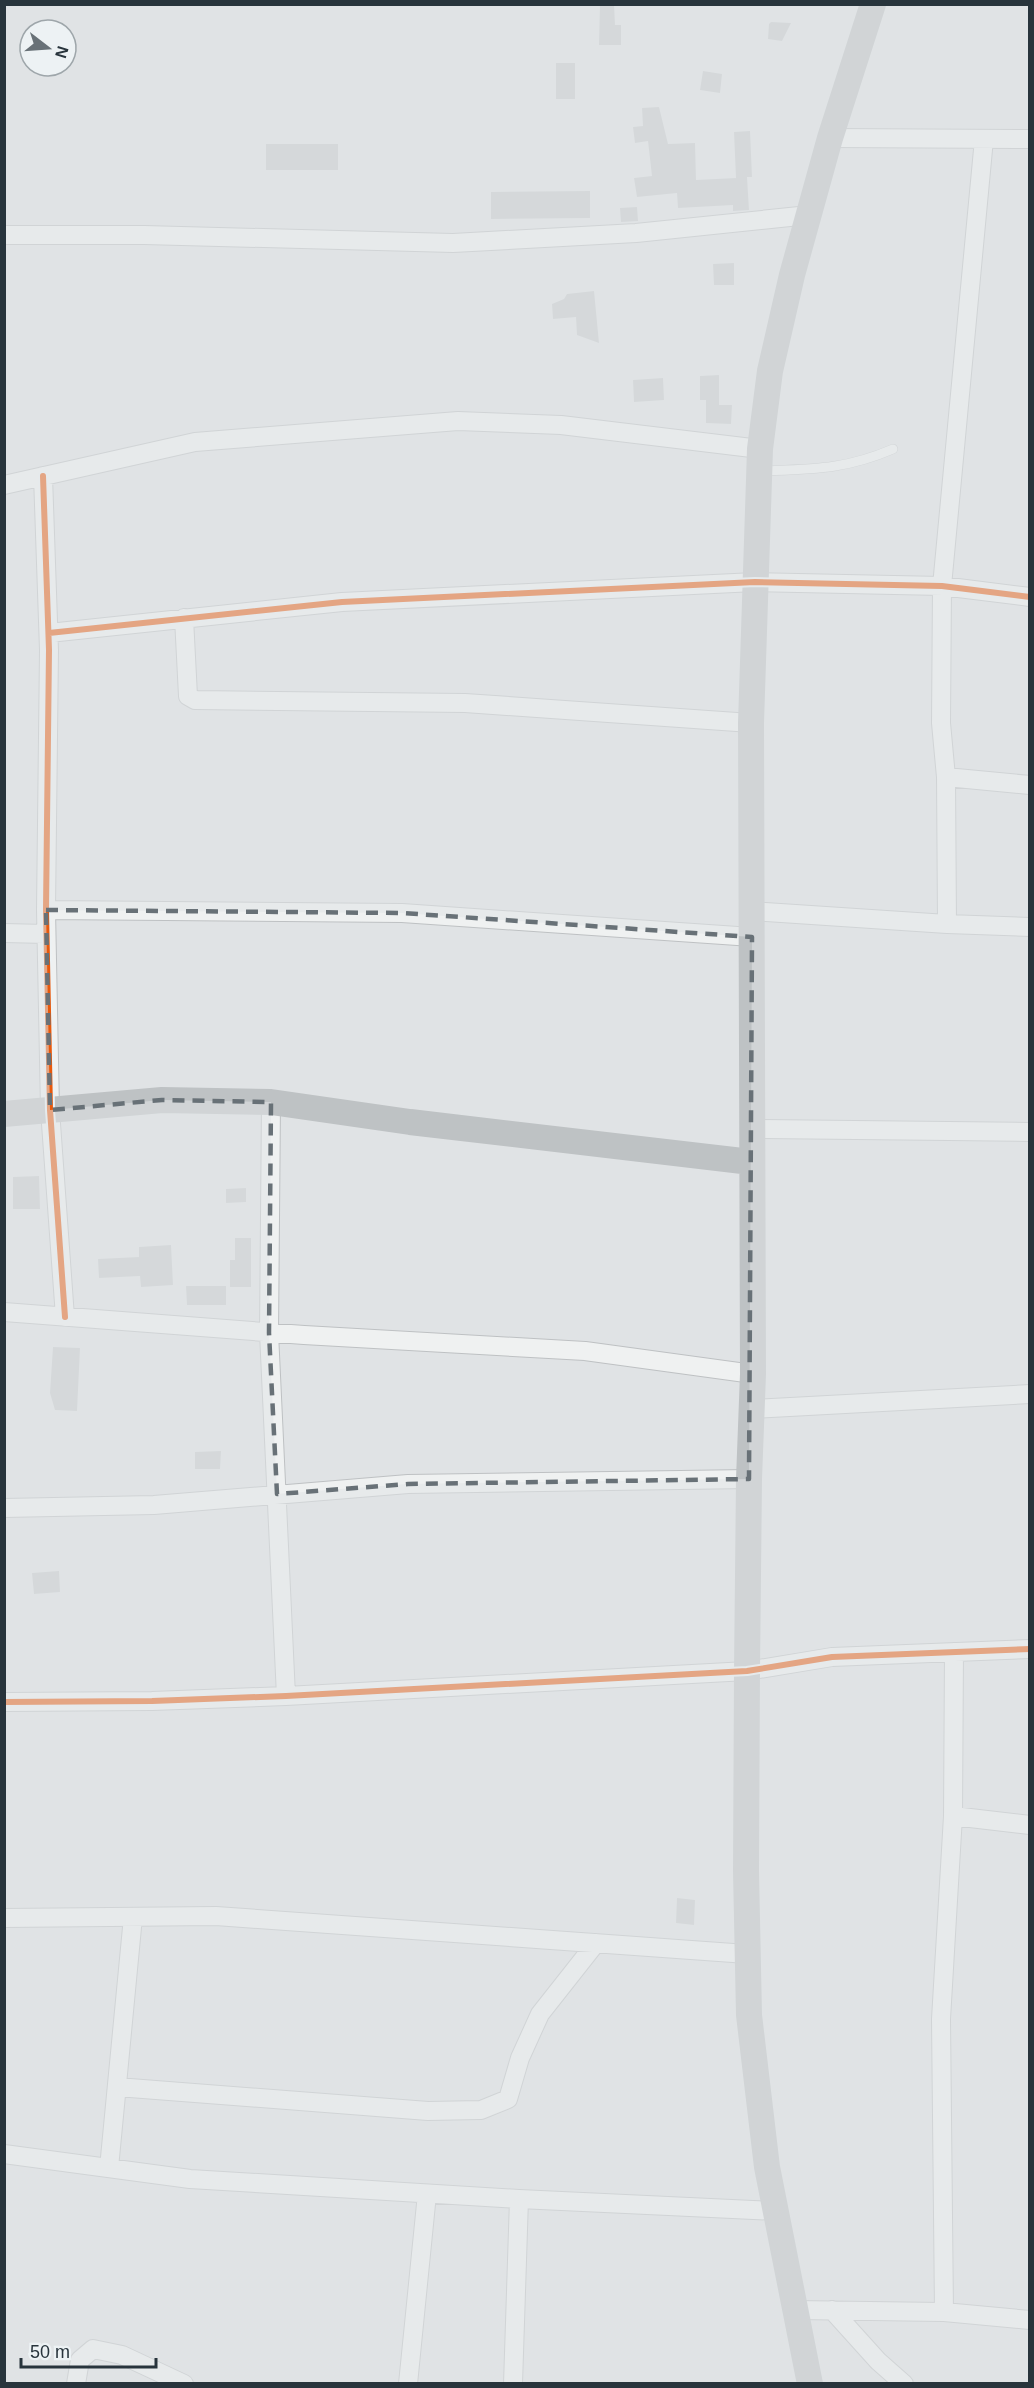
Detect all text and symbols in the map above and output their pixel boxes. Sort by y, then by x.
north arrow [18,18,78,78]
text: N [52,44,72,60]
scale bar [21,2331,156,2369]
text: 50 m [30,2342,70,2362]

